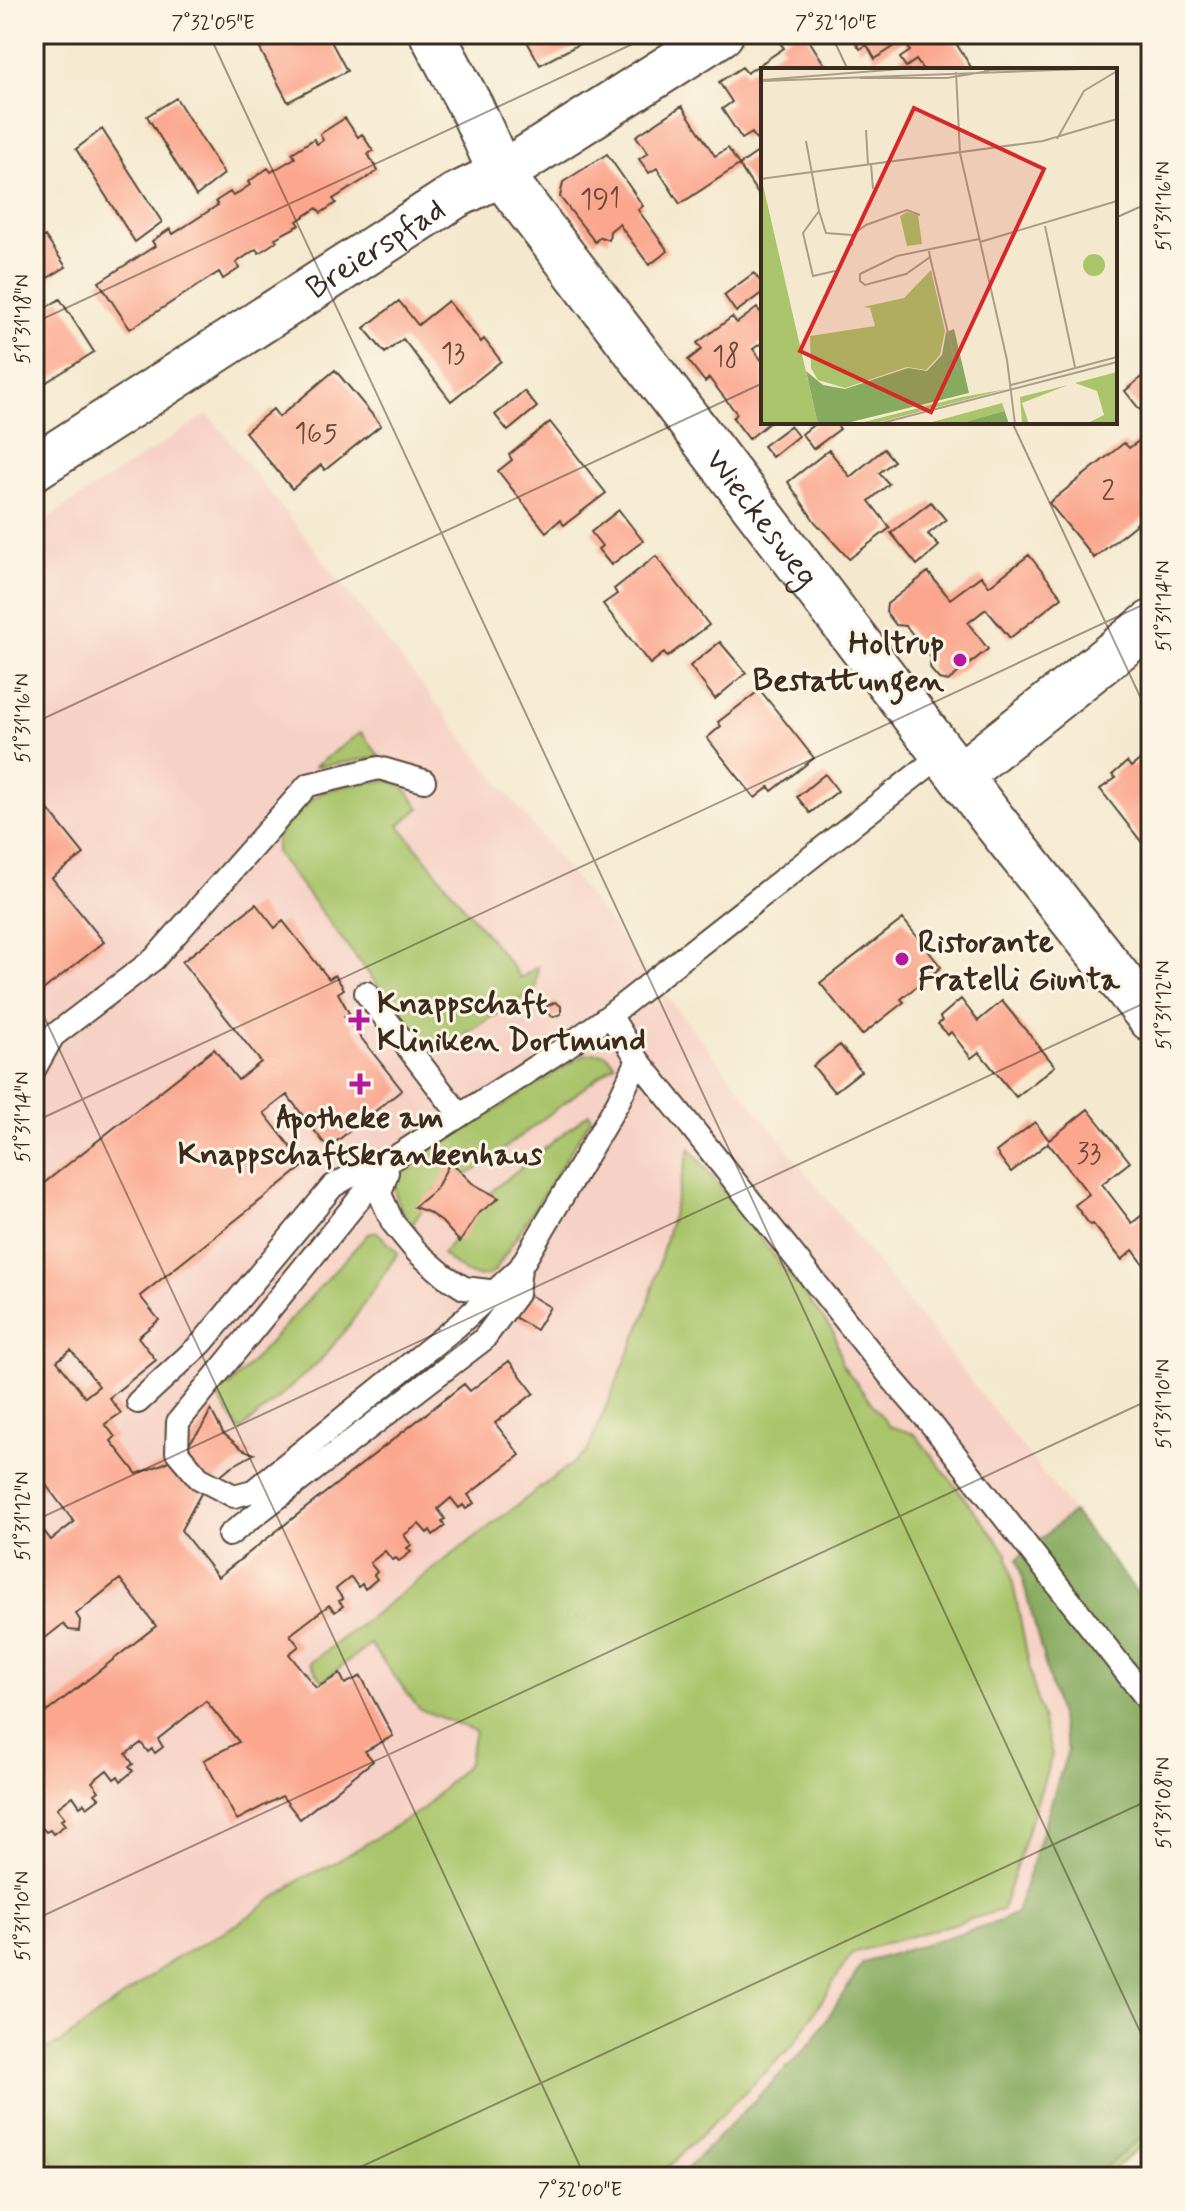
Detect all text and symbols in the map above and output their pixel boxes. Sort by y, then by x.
text: 7°32'05"E [171,10,255,37]
text: 7°32'10"E [795,10,877,37]
inset map [761,68,1117,424]
text: 51°31'16"N [1151,161,1178,251]
house number: 191 [580,182,620,219]
street label: Breierspfad [299,189,454,310]
text: 51°31'18"N [10,274,37,364]
house number: 13 [441,336,465,373]
house number: 18 [712,339,740,376]
house number: 165 [294,416,338,453]
street label: Wieckesweg [695,441,827,598]
house number: 2 [1101,474,1115,511]
text: 51°31'14"N [1151,561,1178,651]
place label: Holtrup Bestattungen [753,623,945,706]
marker: Holtrup Bestattungen [951,651,969,669]
text: 51°31'16"N [10,673,37,763]
place label: Ristorante Fratelli Giunta [918,922,1120,1001]
marker: Ristorante Fratelli Giunta [893,950,911,968]
text: 51°31'12"N [1151,960,1178,1050]
place label: Knappschaft Kliniken Dortmund [377,983,646,1062]
marker: Knappschaft Kliniken Dortmund [348,1009,370,1031]
text: 51°31'14"N [10,1072,37,1162]
marker: Apotheke am Knappschaftskrankenhaus [351,1075,369,1093]
place label: Apotheke am Knappschaftskrankenhaus [178,1097,543,1176]
house number: 33 [1077,1136,1101,1173]
text: 51°31'10"N [1151,1359,1178,1449]
text: 51°31'12"N [10,1471,37,1561]
text: 51°31'08"N [1151,1757,1178,1849]
text: 51°31'10"N [10,1871,37,1961]
text: 7°32'00"E [538,2177,622,2204]

